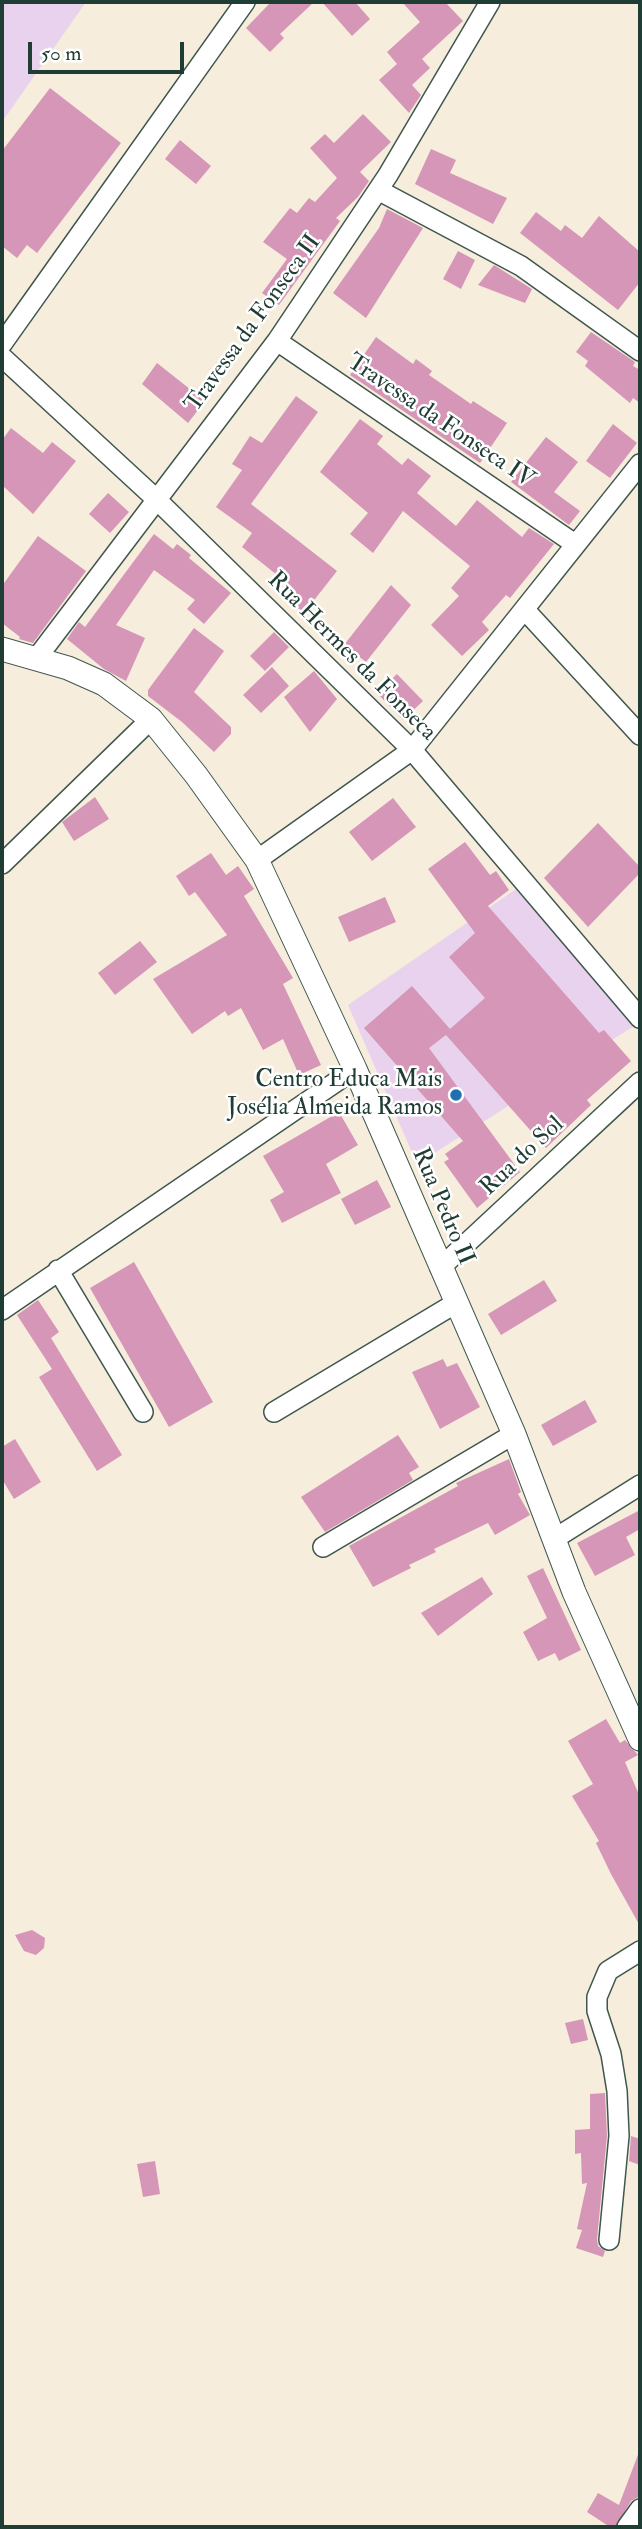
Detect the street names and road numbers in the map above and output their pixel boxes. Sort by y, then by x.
street label: Travessa da Fonseca II [180,230,328,418]
street label: Travessa da Fonseca IV [341,349,539,495]
street label: Rua Hermes da Fonseca [260,566,442,748]
street label: Rua do Sol [475,1111,571,1203]
street label: Rua Pedro II [404,1144,480,1270]

